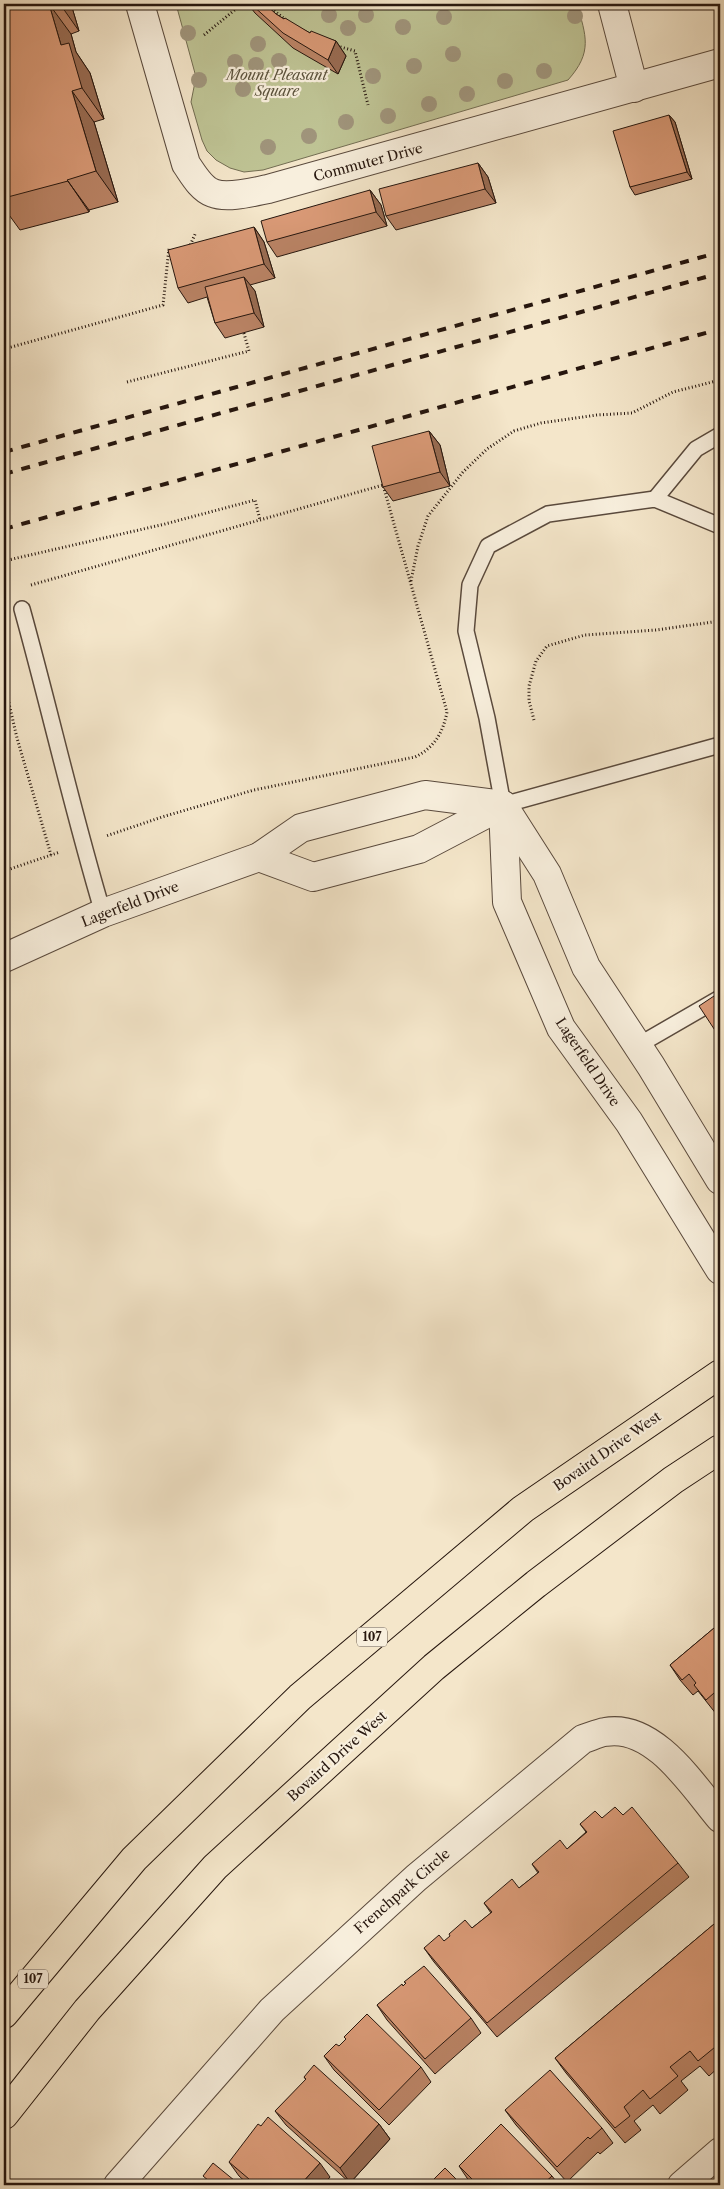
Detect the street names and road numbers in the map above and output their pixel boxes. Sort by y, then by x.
street label: Commuter Drive [311,139,425,185]
street label: Lagerfeld Drive [79,877,181,931]
street label: Lagerfeld Drive [552,1014,624,1110]
street label: Bovaird Drive West [550,1407,664,1495]
road number: 107 [357,1628,387,1646]
street label: Bovaird Drive West [284,1707,390,1805]
street label: Frenchpark Circle [350,1844,454,1938]
road number: 107 [18,1970,48,1988]

